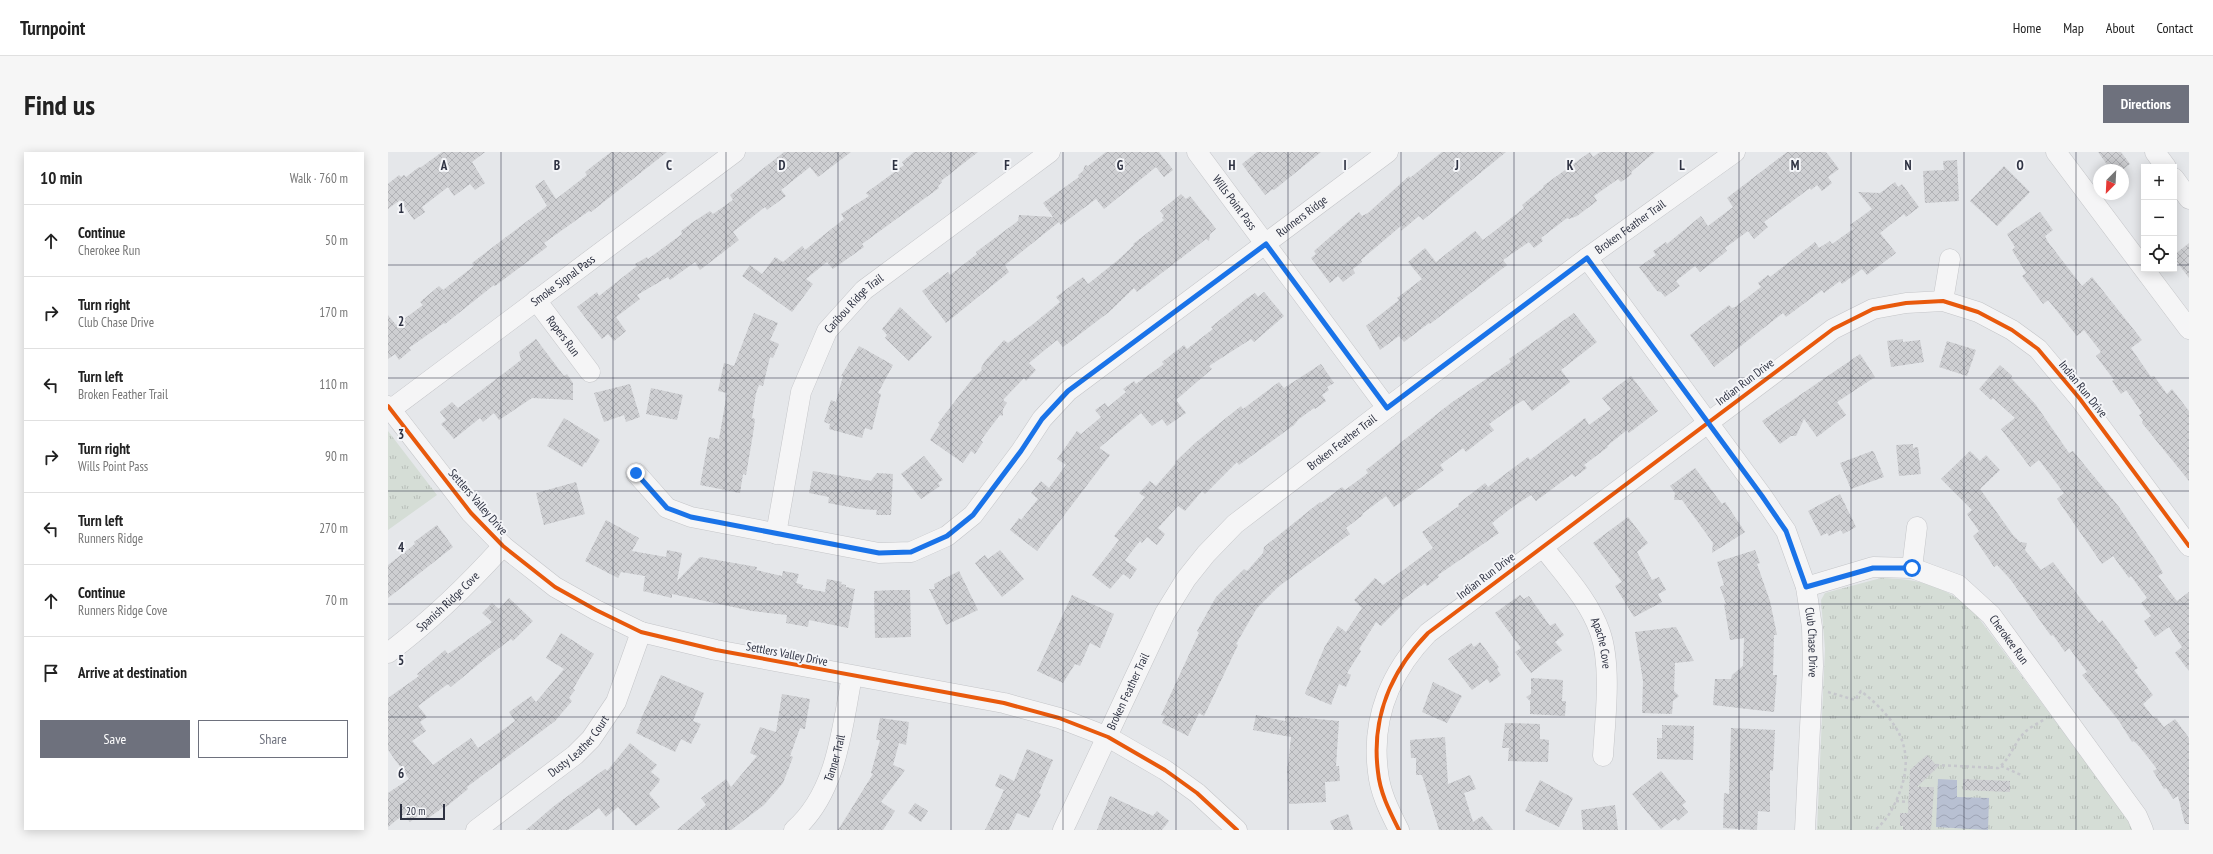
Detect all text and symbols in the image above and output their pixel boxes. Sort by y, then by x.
text: Turnpoint [20,16,85,40]
text: Home [2013,19,2041,37]
text: Map [2063,19,2084,37]
text: About [2106,19,2135,37]
text: Contact [2157,19,2193,37]
button: Directions [2103,85,2189,123]
text: Find us [24,86,95,123]
text: A [440,157,448,174]
text: B [554,157,560,174]
text: C [666,157,672,174]
text: D [779,157,786,174]
text: E [892,157,898,174]
text: F [1004,157,1010,174]
text: G [1117,157,1124,174]
text: H [1229,157,1236,174]
text: I [1343,157,1347,174]
text: J [1454,157,1459,174]
text: K [1567,157,1574,174]
text: L [1679,157,1685,174]
text: M [1791,157,1800,174]
text: N [1904,157,1912,174]
text: O [2016,157,2024,174]
north arrow [2093,164,2129,200]
map controls [2141,164,2177,272]
button: + [2141,164,2177,200]
text: 10 min [40,167,82,189]
text: Walk · 760 m [290,170,348,187]
street label: Wills Point Pass [1210,172,1260,233]
street label: Runners Ridge [1273,192,1330,240]
street label: Broken Feather Trail [1592,196,1668,257]
text: 1 [398,200,404,217]
button: − [2141,200,2177,236]
text: Continue [78,223,125,242]
icon: ahead [40,230,62,252]
text: 50 m [325,232,348,249]
button: locate [2141,236,2177,272]
text: Cherokee Run [78,242,140,259]
street label: Smoke Signal Pass [528,251,598,309]
street label: Caribou Ridge Trail [821,270,886,336]
text: Turn right [78,295,130,314]
icon: right [40,302,62,324]
text: 170 m [319,304,348,321]
street label: Ropers Run [543,312,583,359]
text: 2 [398,313,404,330]
text: Club Chase Drive [78,314,154,331]
street label: Indian Run Drive [1713,355,1777,408]
street label: Indian Run Drive [2056,357,2111,420]
text: Turn left [78,367,123,386]
icon: left [40,374,62,396]
text: 110 m [319,376,348,393]
text: Broken Feather Trail [78,386,168,403]
street label: Broken Feather Trail [1304,411,1379,473]
text: 3 [398,426,404,443]
text: Turn right [78,439,130,458]
icon: right [40,446,62,468]
text: 90 m [325,448,348,465]
text: Wills Point Pass [78,458,148,475]
route end [627,464,645,482]
street label: Settlers Valley Drive [446,466,511,538]
text: Turn left [78,511,123,530]
icon: left [40,518,62,540]
text: 270 m [319,520,348,537]
text: Runners Ridge [78,530,143,547]
text: 4 [398,539,405,556]
street label: Indian Run Drive [1454,549,1518,602]
route start [1903,559,1921,577]
street label: Spanish Ridge Cove [413,568,482,634]
text: Continue [78,583,125,602]
icon: ahead [40,590,62,612]
text: 70 m [325,592,348,609]
text: Runners Ridge Cove [78,602,167,619]
street label: Club Chase Drive [1802,606,1821,678]
street label: Cherokee Run [1986,612,2032,667]
street label: Apache Cove [1588,615,1614,669]
street label: Settlers Valley Drive [745,638,829,669]
street label: Broken Feather Trail [1103,650,1152,732]
text: 5 [398,652,404,669]
icon: arrive [40,662,62,684]
text: Arrive at destination [78,663,187,682]
street label: Dusty Leather Court [545,712,612,780]
button: Save [40,720,190,758]
button: Share [198,720,348,758]
street label: Tanner Trail [820,733,848,784]
text: 6 [398,765,404,782]
scale bar [400,802,445,821]
text: 20 m [406,804,425,818]

